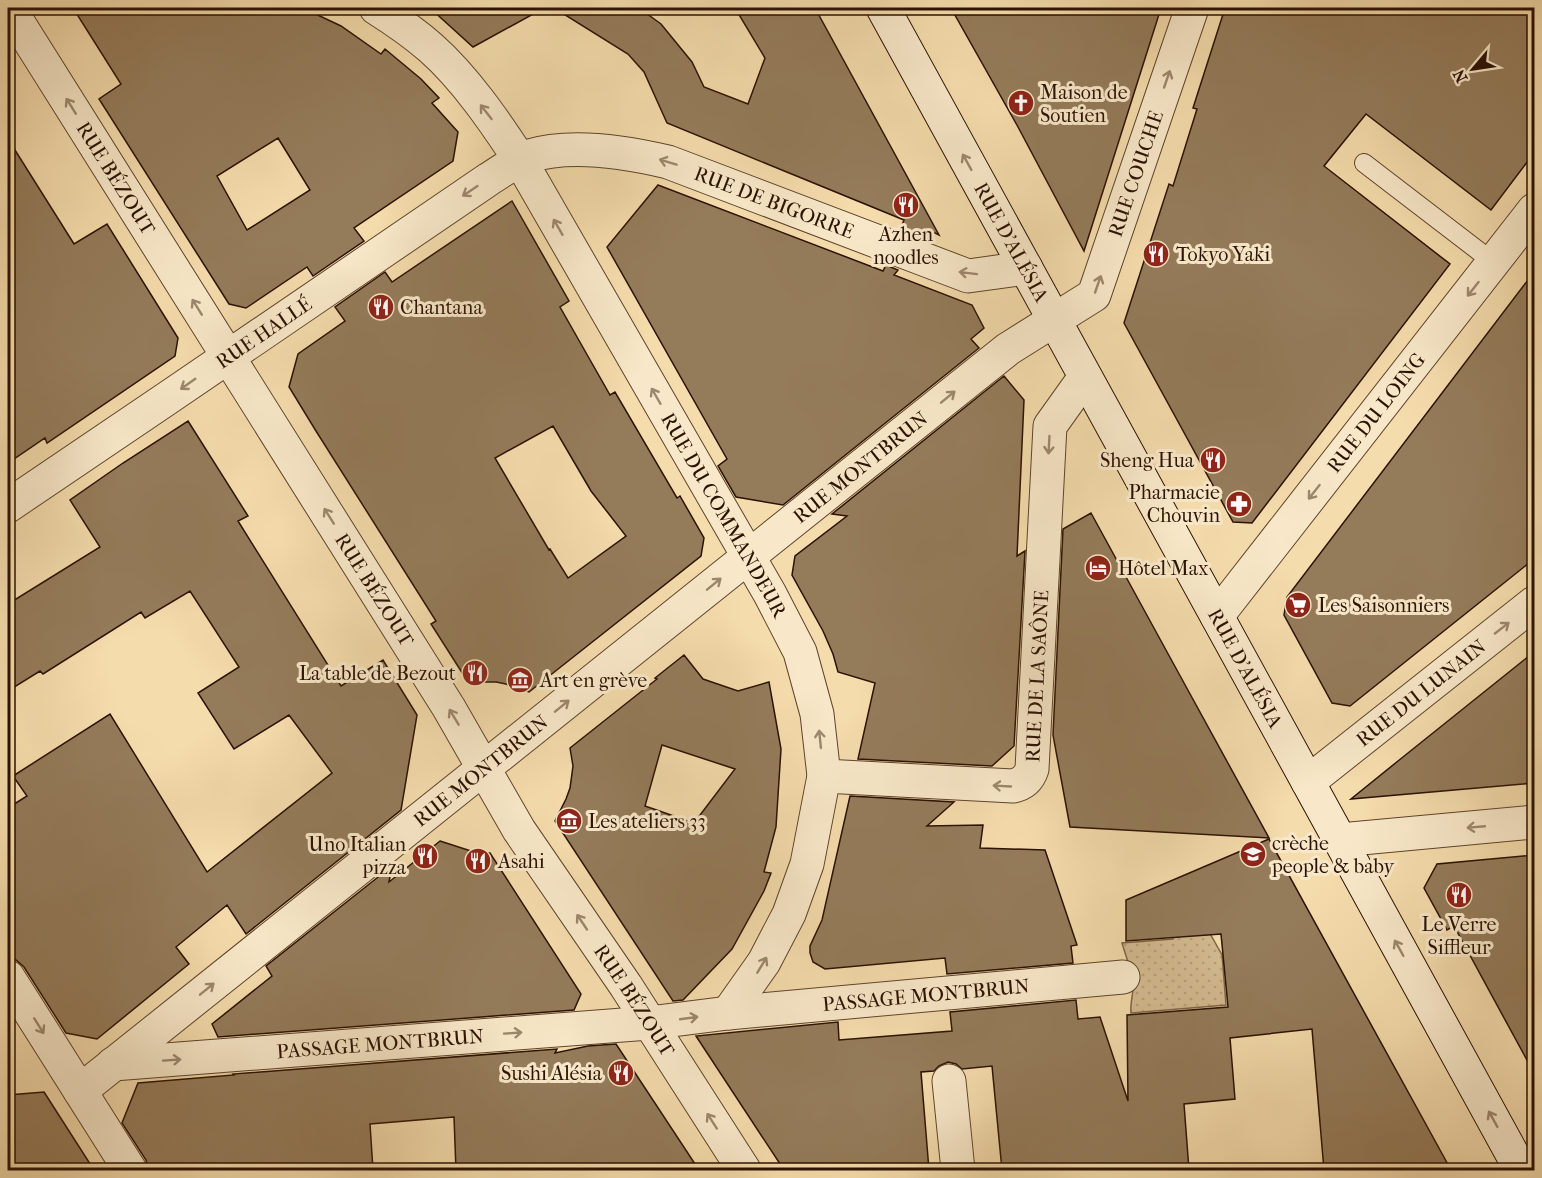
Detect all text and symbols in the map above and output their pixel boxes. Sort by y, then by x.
north arrow [1443,39,1503,99]
text: N [1449,65,1472,86]
one-way arrow [1163,71,1174,89]
place label: Maison de Soutien [1040,81,1128,127]
church icon: Maison de Soutien [1006,88,1036,118]
one-way arrow [64,98,76,115]
one-way arrow [480,104,493,120]
street label: RUE COUCHE [1104,108,1168,240]
street label: RUE BÉZOUT [71,118,160,240]
one-way arrow [961,153,973,170]
one-way arrow [659,156,678,167]
street label: RUE DE BIGORRE [691,162,857,244]
street label: RUE D'ALÉSIA [969,179,1054,307]
one-way arrow [463,185,479,197]
restaurant icon: Azhen noodles [891,190,921,220]
one-way arrow [552,219,564,236]
place label: Azhen noodles [873,223,939,269]
restaurant icon: Tokyo Yaki [1141,239,1171,269]
place label: Tokyo Yaki [1176,243,1270,266]
one-way arrow [959,268,978,279]
one-way arrow [1093,275,1104,294]
one-way arrow [1466,281,1479,297]
street label: RUE HALLÉ [212,291,316,374]
restaurant icon: Chantana [366,292,396,322]
place label: Chantana [400,296,483,319]
one-way arrow [190,298,203,315]
street label: RUE DU LOING [1322,349,1430,477]
one-way arrow [180,378,197,390]
one-way arrow [650,388,662,405]
one-way arrow [940,390,956,403]
street label: RUE MONTBRUN [789,407,932,528]
street label: RUE DU COMMANDEUR [656,409,792,623]
one-way arrow [1044,435,1055,455]
restaurant icon: Sheng Hua [1198,445,1228,475]
place label: Sheng Hua [1100,449,1195,472]
place label: Pharmacie Chouvin [1129,481,1220,527]
one-way arrow [1307,484,1320,500]
pharmacy icon: Pharmacie Chouvin [1224,489,1254,519]
one-way arrow [322,508,334,525]
street label: RUE BÉZOUT [330,529,419,651]
hotel icon: Hôtel Max [1083,553,1113,583]
place label: Hôtel Max [1118,557,1209,580]
one-way arrow [706,577,722,590]
street label: RUE DE LA SAÔNE [1021,589,1053,763]
supermarket icon: Les Saisonniers [1283,590,1313,620]
place label: Les Saisonniers [1318,594,1449,617]
street label: RUE D'ALÉSIA [1203,605,1288,733]
one-way arrow [1494,622,1510,635]
street label: RUE DU LUNAIN [1352,635,1491,751]
restaurant icon: La table de Bezout [460,658,490,688]
place label: La table de Bezout [299,662,456,685]
museum icon: Art en grève [505,665,535,695]
place label: Art en grève [539,669,647,692]
one-way arrow [554,699,570,712]
one-way arrow [448,709,460,726]
street label: RUE MONTBRUN [409,710,553,832]
one-way arrow [814,730,825,750]
one-way arrow [992,780,1012,791]
museum icon: Les ateliers 33 [554,806,584,836]
place label: Les ateliers 33 [588,810,706,833]
one-way arrow [1467,822,1487,833]
place label: crèche people & baby [1271,832,1395,878]
place label: Uno Italian pizza [308,833,407,879]
school or university icon: crèche people & baby [1238,839,1268,869]
restaurant icon: Uno Italian pizza [410,841,440,871]
restaurant icon: Asahi [463,846,493,876]
place label: Asahi [497,850,545,873]
restaurant icon: Le Verre Siffleur [1444,880,1474,910]
place label: Le Verre Siffleur [1422,913,1497,959]
one-way arrow [576,914,588,930]
street label: RUE BÉZOUT [589,940,679,1061]
one-way arrow [1393,940,1405,957]
one-way arrow [756,957,768,974]
street label: PASSAGE MONTBRUN [821,975,1031,1016]
one-way arrow [199,982,215,995]
one-way arrow [678,1013,698,1024]
one-way arrow [33,1017,45,1034]
street label: PASSAGE MONTBRUN [276,1025,485,1063]
one-way arrow [502,1028,522,1039]
one-way arrow [161,1054,181,1065]
restaurant icon: Sushi Alésia [606,1058,636,1088]
place label: Sushi Alésia [501,1062,603,1085]
one-way arrow [1487,1111,1499,1128]
one-way arrow [706,1113,719,1130]

